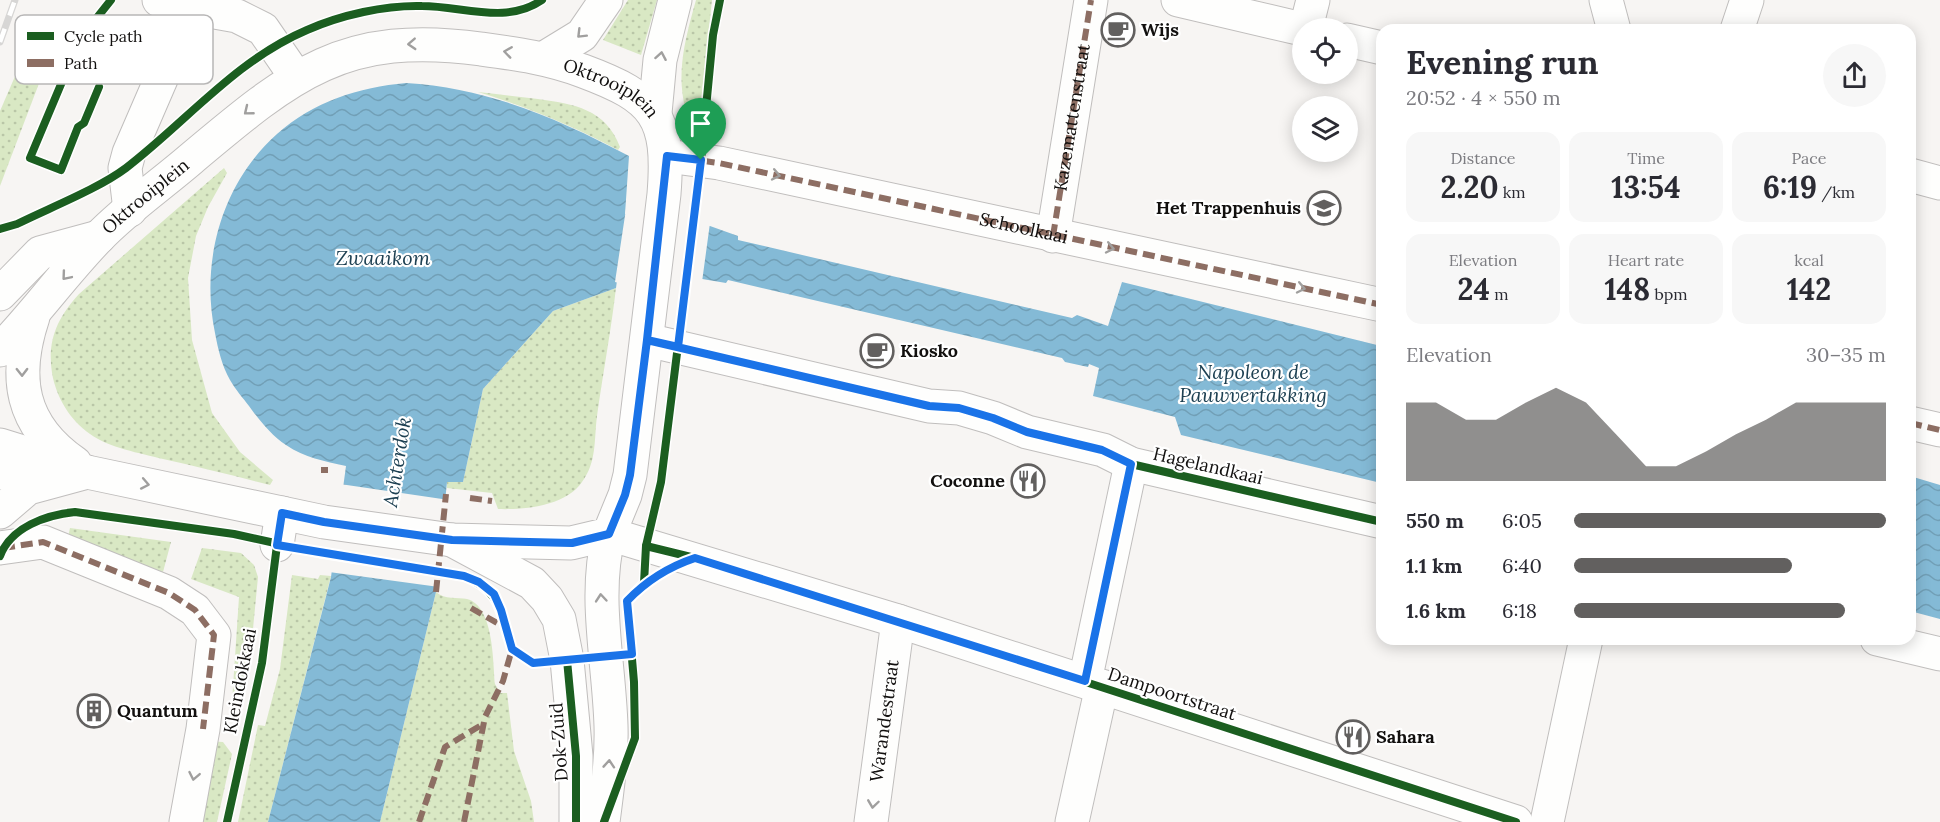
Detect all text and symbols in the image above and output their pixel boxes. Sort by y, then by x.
cafe icon: Wijs [1100,12,1136,48]
legend [15,15,213,84]
place label: Wijs [1141,18,1179,41]
map controls [1292,18,1358,162]
button: locate [1292,18,1358,84]
text: Cycle path [64,26,143,46]
one-way arrow [578,27,588,38]
one-way arrow [408,37,417,50]
text: Evening run [1406,41,1598,83]
street label: Kazemattenstraat [1048,42,1095,193]
button: share [1823,44,1886,107]
one-way arrow [504,47,513,59]
one-way arrow [654,51,667,61]
text: Path [64,53,98,73]
street label: Oktrooiplein [560,53,664,122]
text: 20:52 · 4 × 550 m [1406,85,1561,110]
button: layers [1292,96,1358,162]
pin [675,98,726,160]
one-way arrow [244,103,255,114]
icon: arrive [684,107,717,140]
text: Distance [1450,148,1516,168]
text: Time [1627,148,1665,168]
text: Pace [1792,148,1826,168]
street label: Oktrooiplein [97,153,194,239]
one-way arrow [771,168,781,181]
text: 2.20 [1440,168,1498,206]
text: 13:54 [1611,168,1681,206]
text: 6:19 [1763,168,1817,206]
text: km [1498,182,1526,202]
text: /km [1817,182,1855,202]
school or university icon: Het Trappenhuis [1306,190,1342,226]
place label: Het Trappenhuis [1156,196,1301,219]
street label: Schoolkaai [977,207,1070,248]
one-way arrow [1105,241,1115,254]
water label: Zwaaikom [336,245,431,270]
text: Elevation [1449,250,1517,270]
text: Heart rate [1608,250,1684,270]
text: kcal [1794,250,1824,270]
one-way arrow [63,269,74,280]
text: 24 [1458,270,1490,308]
text: 148 [1604,270,1650,308]
text: 142 [1787,270,1831,308]
one-way arrow [1296,281,1306,294]
text: m [1490,284,1508,304]
text: bpm [1650,284,1688,304]
cafe icon: Kiosko [859,333,895,369]
place label: Kiosko [900,339,958,362]
text: Elevation [1406,342,1492,367]
text: 30–35 m [1806,342,1886,367]
water label: Napoleon de Pauwvertakking [1179,359,1327,407]
one-way arrow [16,367,28,376]
water label: Achterdok [377,415,416,510]
street label: Hagelandkaai [1151,442,1265,489]
restaurant icon: Coconne [1010,463,1046,499]
place label: Coconne [930,469,1005,492]
one-way arrow [139,477,149,490]
text: 550 m [1406,508,1464,533]
text: 6:05 [1502,508,1542,533]
text: 1.1 km [1406,553,1462,578]
text: 6:40 [1502,553,1542,578]
one-way arrow [595,594,608,603]
text: 1.6 km [1406,598,1466,623]
text: 6:18 [1502,598,1537,623]
street label: Kleindokkaai [218,626,261,736]
street label: Warandestraat [864,658,904,784]
street label: Dampoortstraat [1105,662,1239,725]
building icon: Quantum [76,693,112,729]
place label: Quantum [117,699,198,722]
street label: Dok-Zuid [544,702,573,782]
restaurant icon: Sahara [1335,719,1371,755]
place label: Sahara [1376,725,1435,748]
one-way arrow [602,759,615,768]
one-way arrow [188,770,201,780]
one-way arrow [868,799,880,808]

